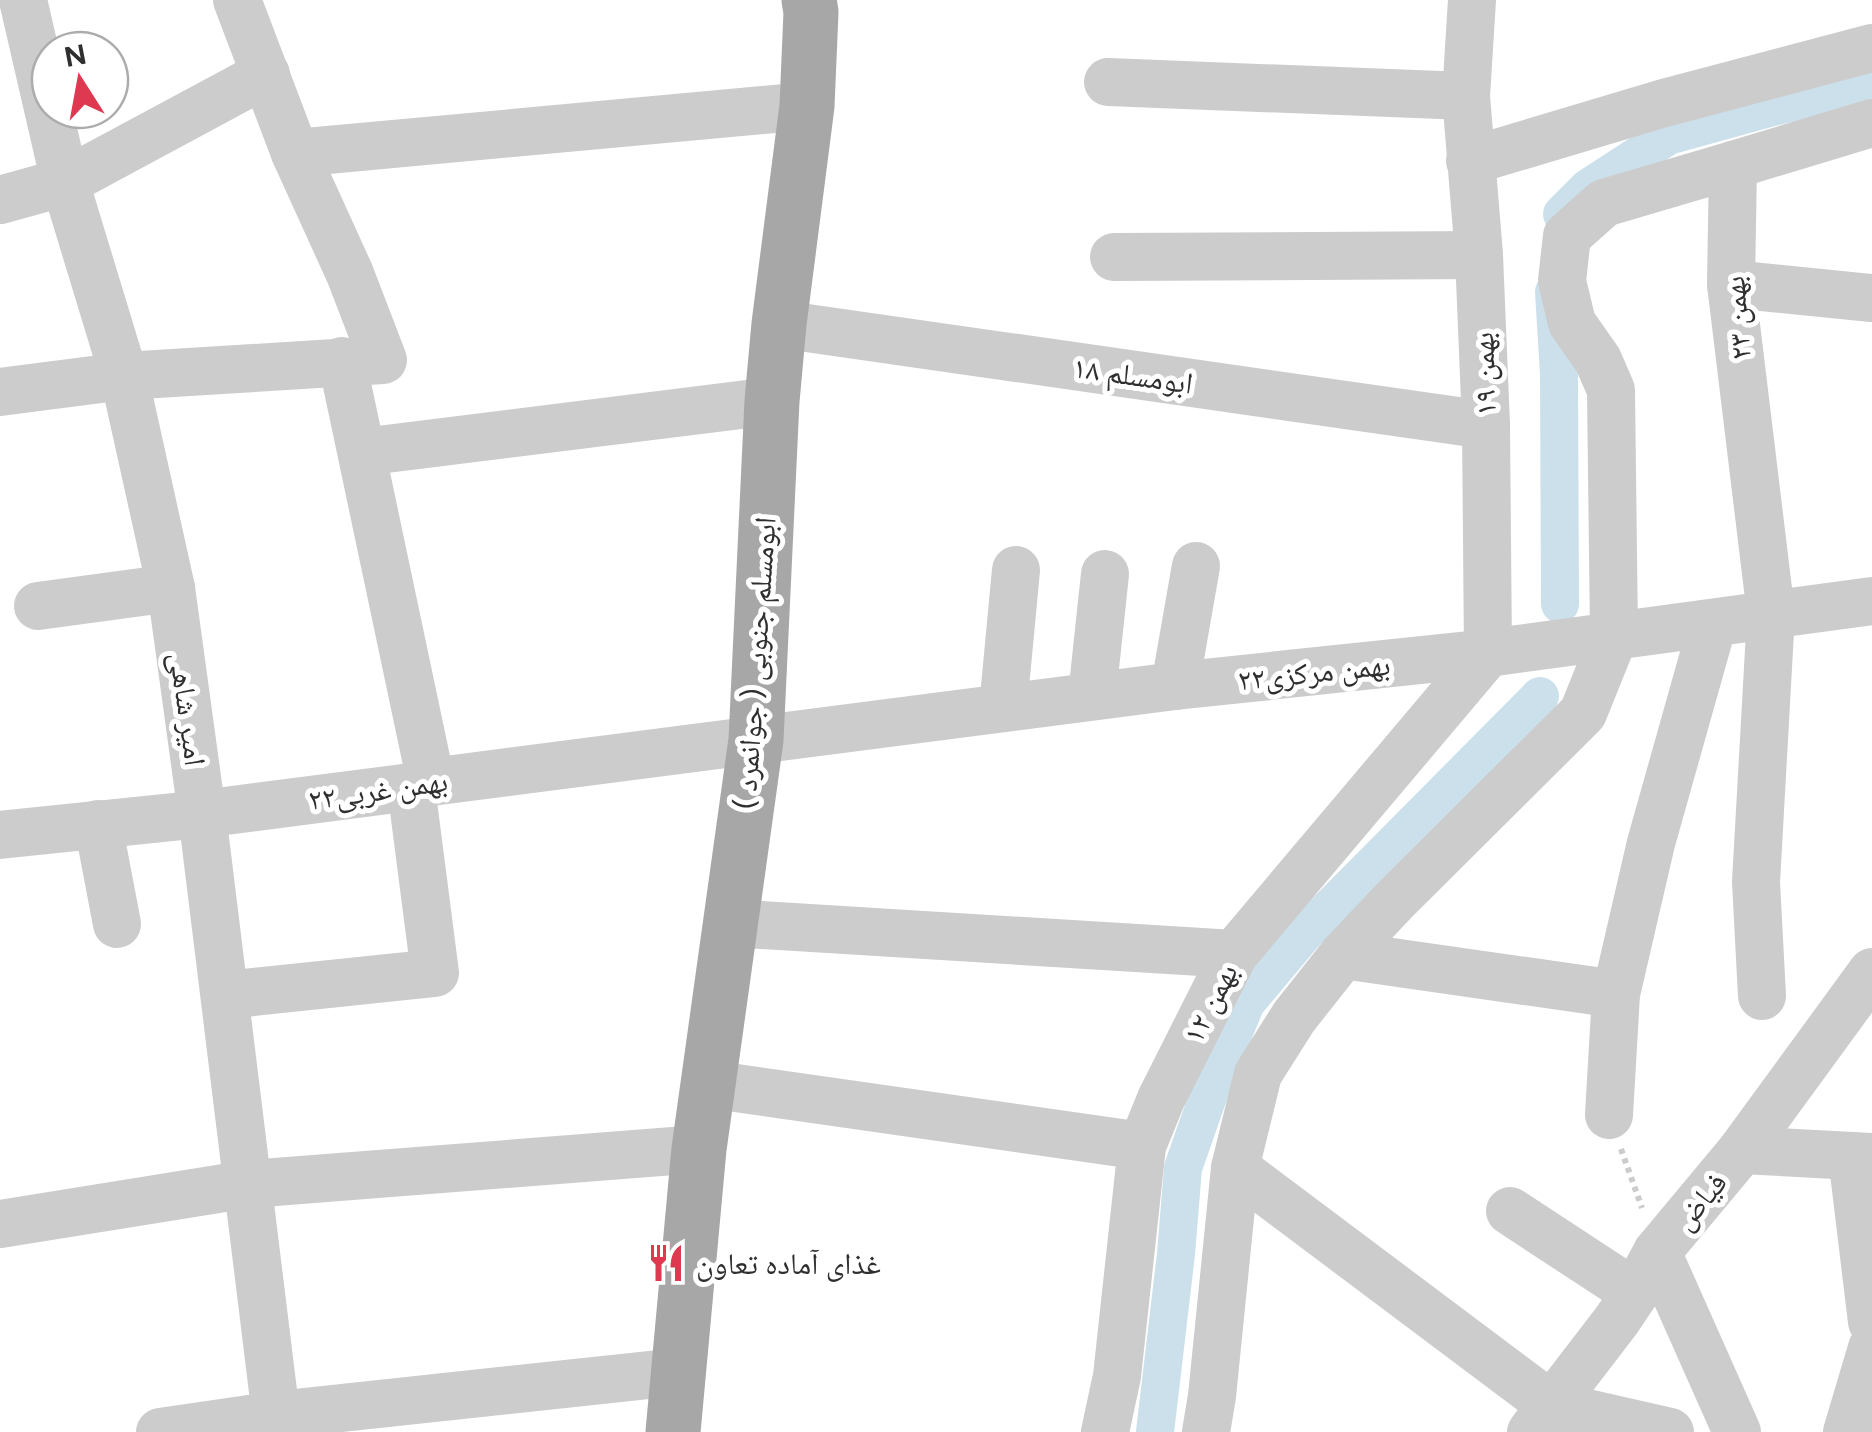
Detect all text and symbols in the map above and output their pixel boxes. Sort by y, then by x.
north arrow [30,30,130,130]
text: N [61,37,89,74]
street label: بهمن ۲۳ [1715,275,1759,361]
street label: بهمن ۱۹ [1464,331,1504,417]
street label: ابومسلم ۱۸ [1070,348,1195,404]
street label: ابومسلم جنوبی ( جوانمرد ) [726,515,786,811]
street label: ۲۲بهمن مرکزی [1236,646,1392,698]
street label: امیر شاهی [162,650,214,768]
street label: ۲۲بهمن غربی [306,762,450,818]
street label: بهمن ۱۲ [1174,957,1246,1049]
street label: فیاض [1665,1165,1735,1237]
restaurant icon: غذای آماده تعاون [645,1242,687,1284]
place label: غذای آماده تعاون [696,1245,881,1282]

